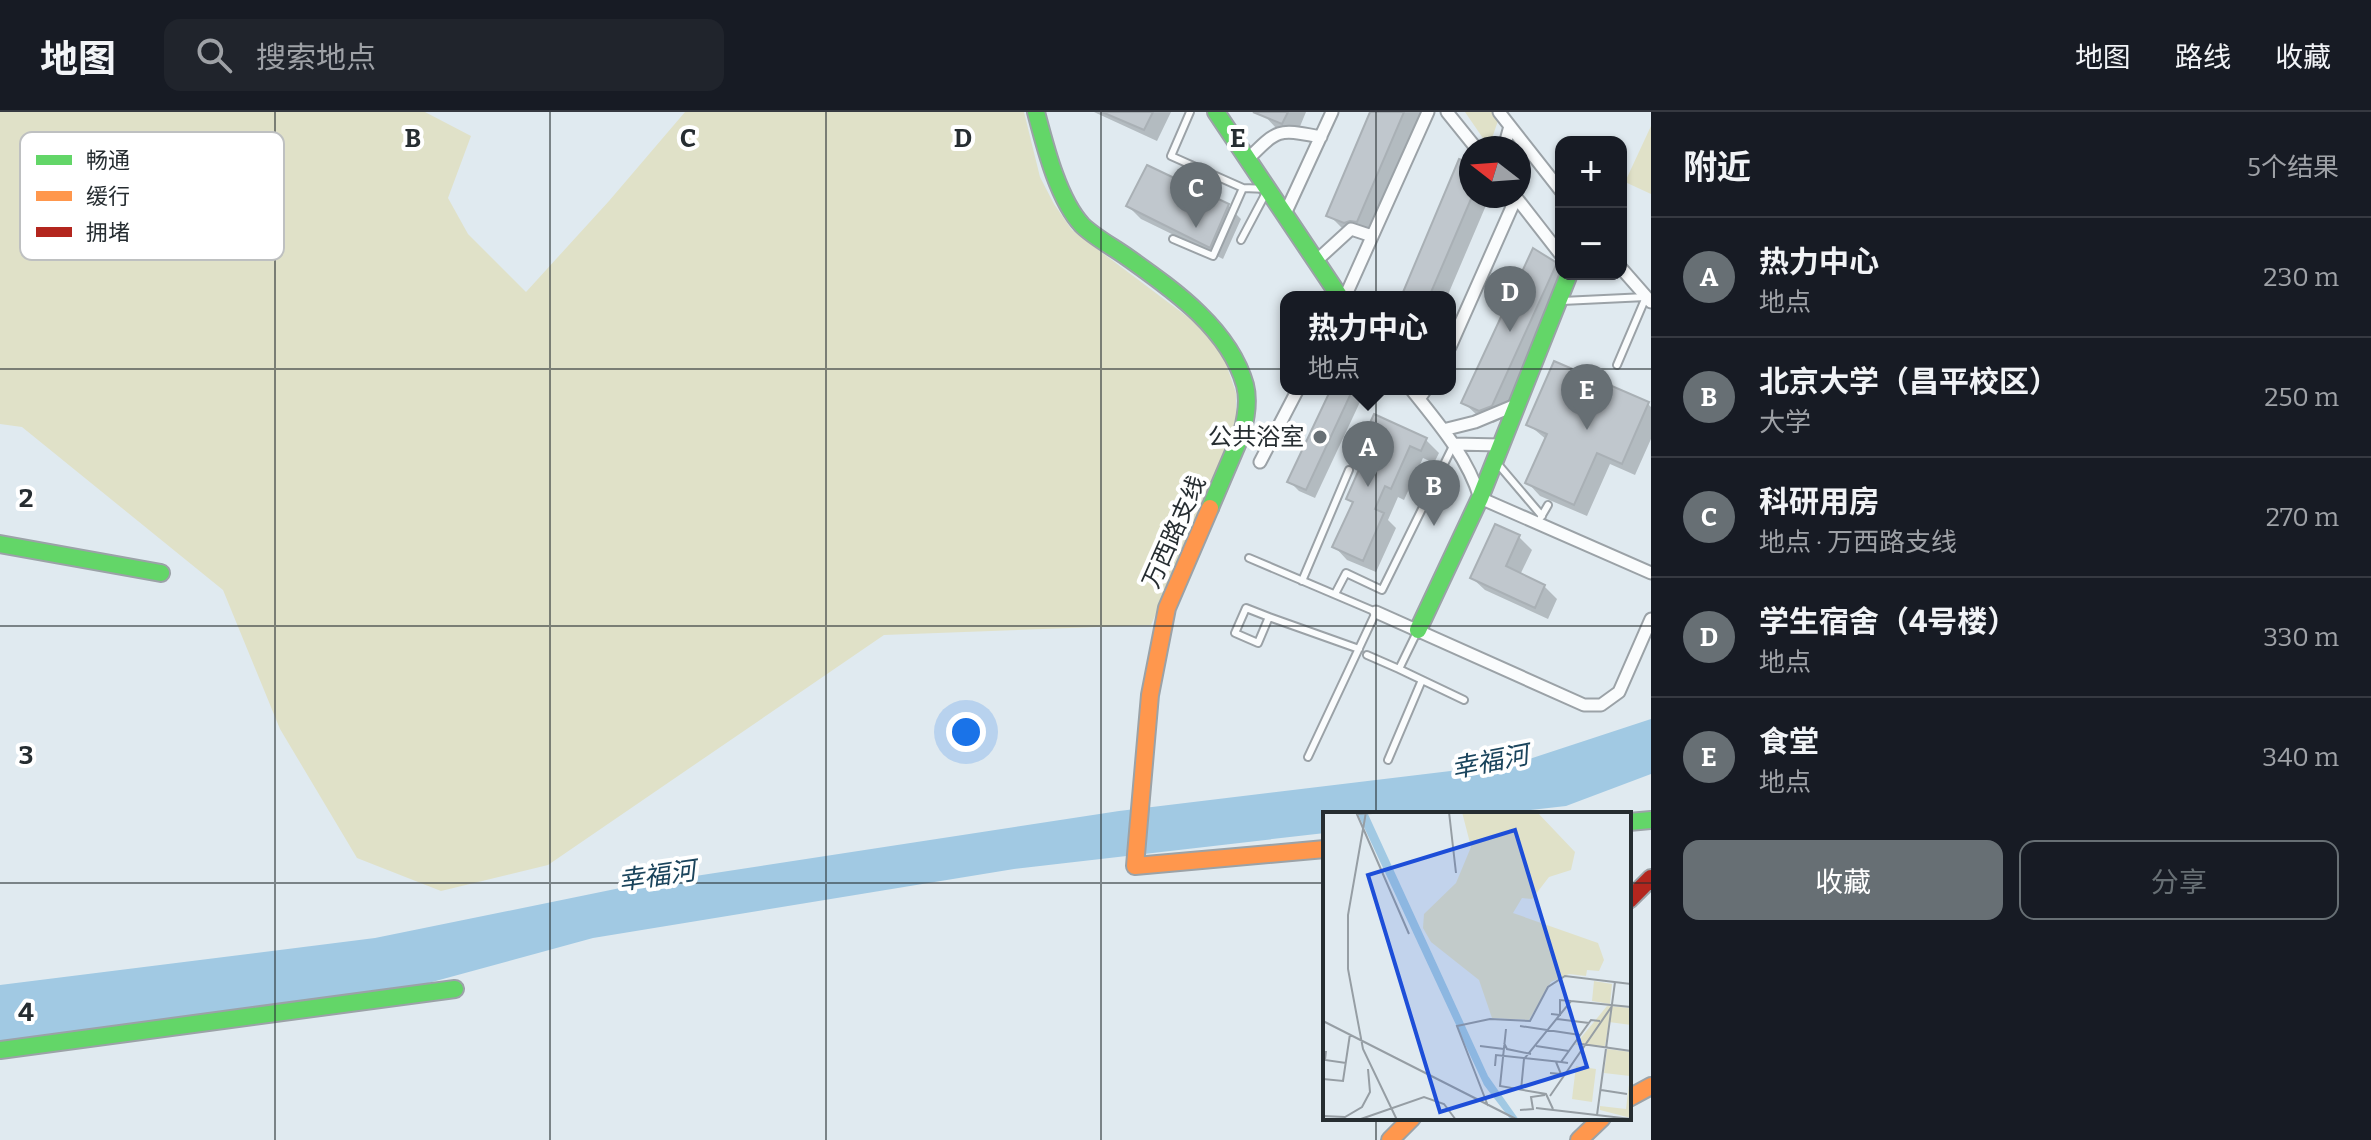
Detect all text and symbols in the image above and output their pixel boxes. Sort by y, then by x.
search box [164,19,724,91]
icon: search [192,33,236,77]
text: 地图 [40,36,116,82]
text: 搜索地点 [256,40,376,76]
text: 地图 [2075,41,2131,74]
text: 路线 [2175,41,2231,74]
text: 收藏 [2275,41,2331,74]
text: B [405,123,421,154]
text: C [680,123,696,154]
text: D [954,123,972,154]
text: E [1230,123,1246,154]
legend [20,132,284,260]
north arrow [1459,136,1531,208]
map controls [1555,136,1627,280]
button: + [1555,136,1627,208]
text: 畅通 [86,147,130,174]
text: 附近 [1683,147,1751,188]
text: 5个结果 [2247,152,2339,183]
pin: C [1170,162,1222,228]
text: 缓行 [86,183,130,210]
button: − [1555,208,1627,280]
text: 拥堵 [86,219,130,246]
text: 热力中心 [1759,244,1879,280]
text: A [1700,262,1718,293]
text: 230 m [2263,262,2339,293]
pin: D [1484,266,1536,332]
text: 地点 [1759,287,1811,318]
popup [1280,291,1456,395]
text: 热力中心 [1308,310,1428,346]
text: 地点 [1308,353,1360,384]
pin: E [1561,364,1613,430]
text: 北京大学（昌平校区） [1759,364,2059,400]
text: B [1701,382,1717,413]
text: 250 m [2264,382,2339,413]
text: 大学 [1759,407,1811,438]
pin: A [1342,421,1394,487]
place label: 公共浴室 [1208,423,1304,451]
marker: 公共浴室 [1311,428,1329,446]
pin: B [1408,460,1460,526]
street label: 万西路支线 [1137,471,1211,593]
text: 2 [19,483,33,514]
text: 科研用房 [1759,484,1879,520]
text: C [1701,502,1717,533]
text: 270 m [2266,502,2339,533]
text: 地点 · 万西路支线 [1759,527,1957,558]
text: 学生宿舍（4号楼） [1759,604,2017,640]
text: D [1700,622,1718,653]
text: 330 m [2263,622,2339,653]
text: 地点 [1759,647,1811,678]
your location [946,712,986,752]
text: 食堂 [1759,724,1819,760]
water label: 幸福河 [1449,738,1536,785]
text: 3 [19,740,33,771]
text: E [1701,742,1717,773]
text: 340 m [2262,742,2339,773]
text: 地点 [1759,767,1811,798]
inset map [1323,812,1631,1120]
button: 收藏 [1683,840,2003,920]
button: 分享 [2019,840,2339,920]
water label: 幸福河 [616,855,703,897]
text: 4 [18,997,34,1028]

